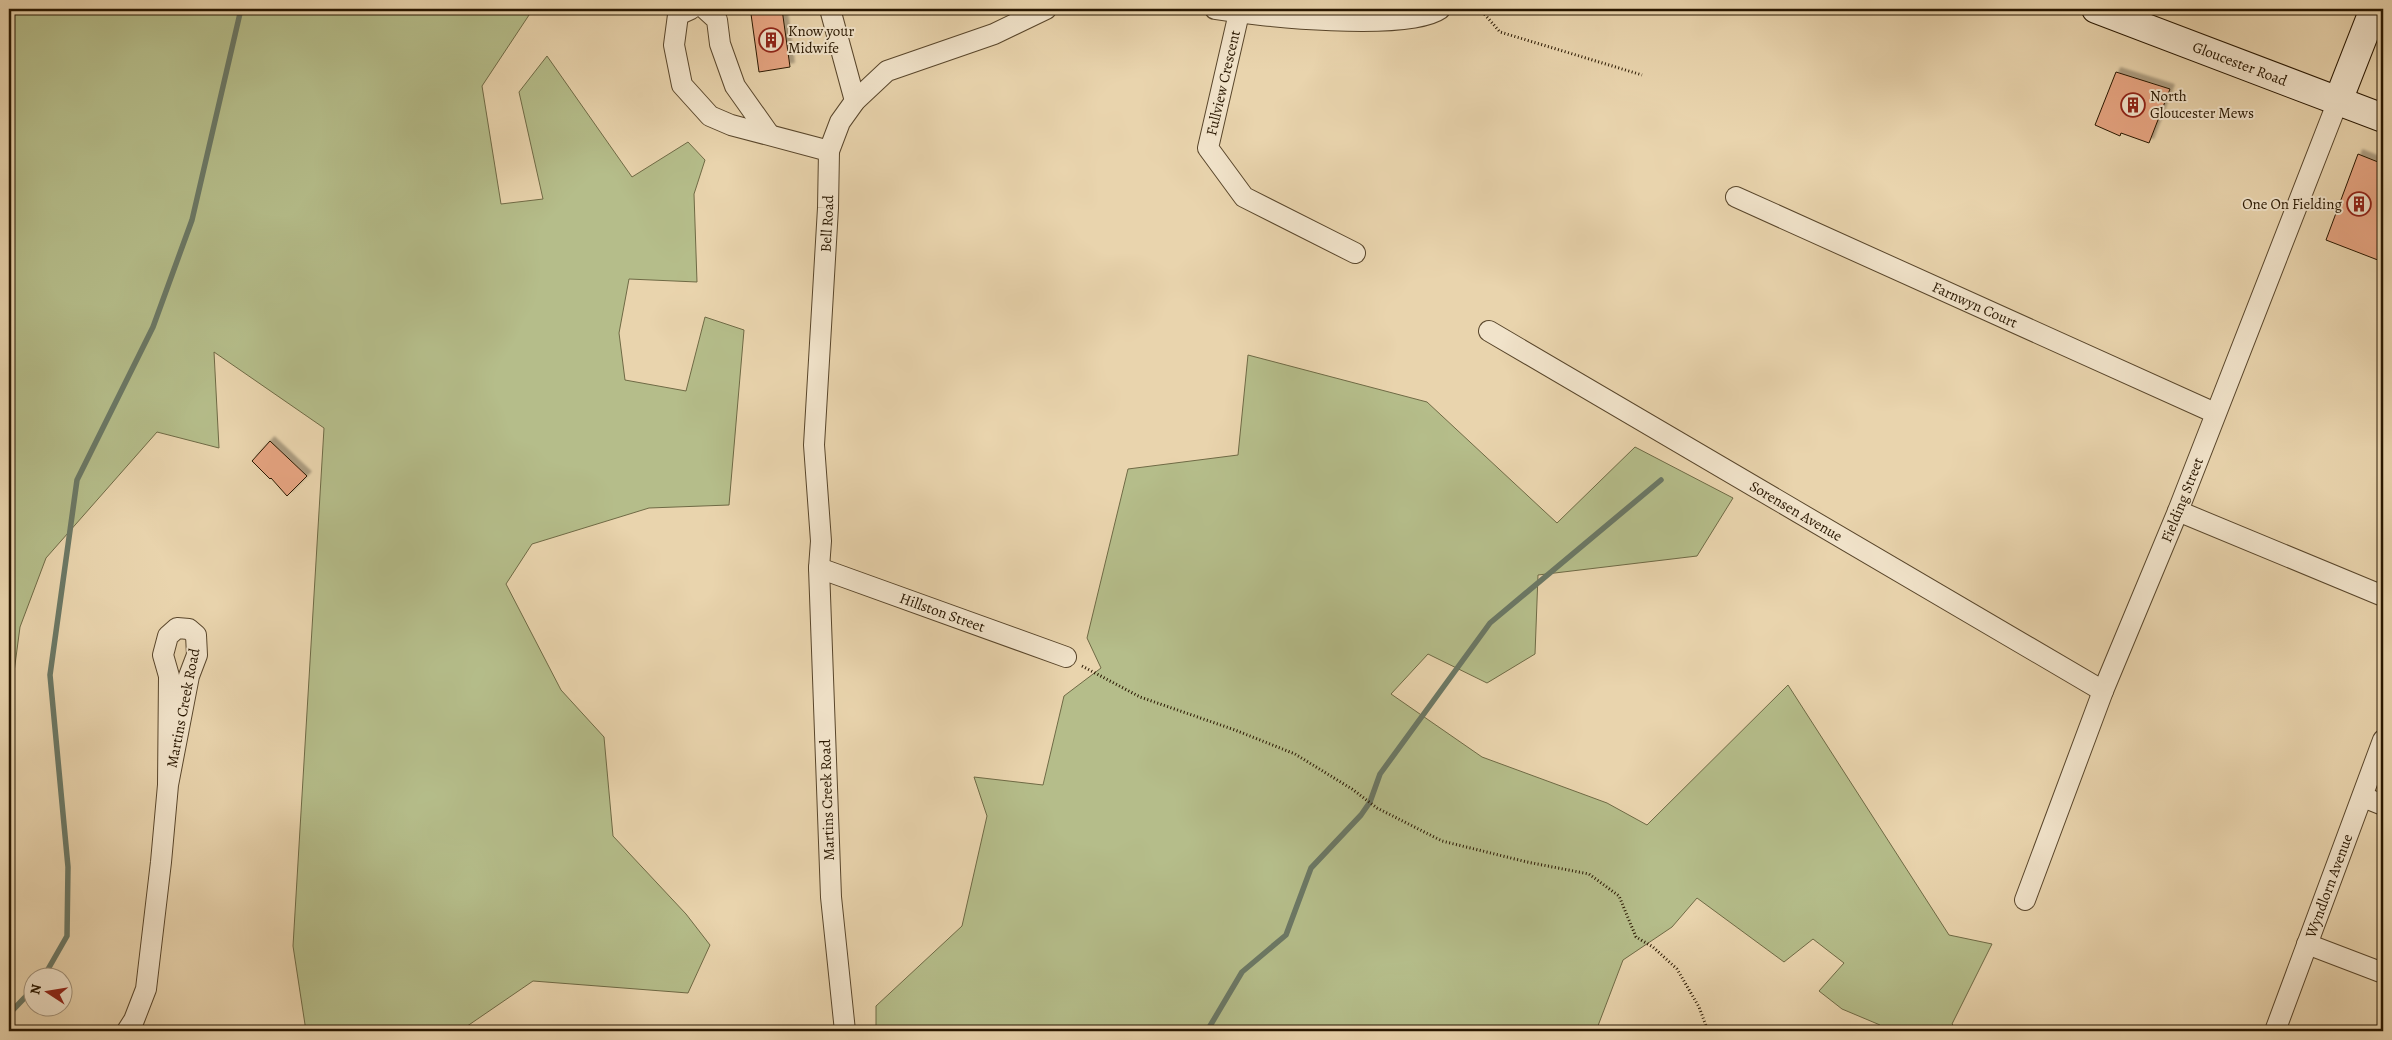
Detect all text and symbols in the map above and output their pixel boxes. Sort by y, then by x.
place label: Know your Midwife [788,21,854,58]
building icon: Know your Midwife [758,27,784,53]
street label: Fullview Crescent [1201,28,1245,138]
street label: Gloucester Road [2190,37,2291,91]
place label: North Gloucester Mews [2150,86,2254,123]
building icon: North Gloucester Mews [2120,92,2146,118]
building icon: One On Fielding [2346,191,2372,217]
street label: Bell Road [815,194,838,253]
place label: One On Fielding [2242,194,2342,214]
street label: Farnwyn Court [1929,277,2021,333]
street label: Fielding Street [2156,454,2208,545]
street label: Sorensen Avenue [1746,476,1846,546]
street label: Hillston Street [897,588,988,637]
street label: Martins Creek Road [162,646,205,770]
street label: Martins Creek Road [815,738,839,861]
street label: Wyndlorn Avenue [2300,831,2357,941]
north arrow [22,968,72,1018]
text: N [25,982,46,996]

